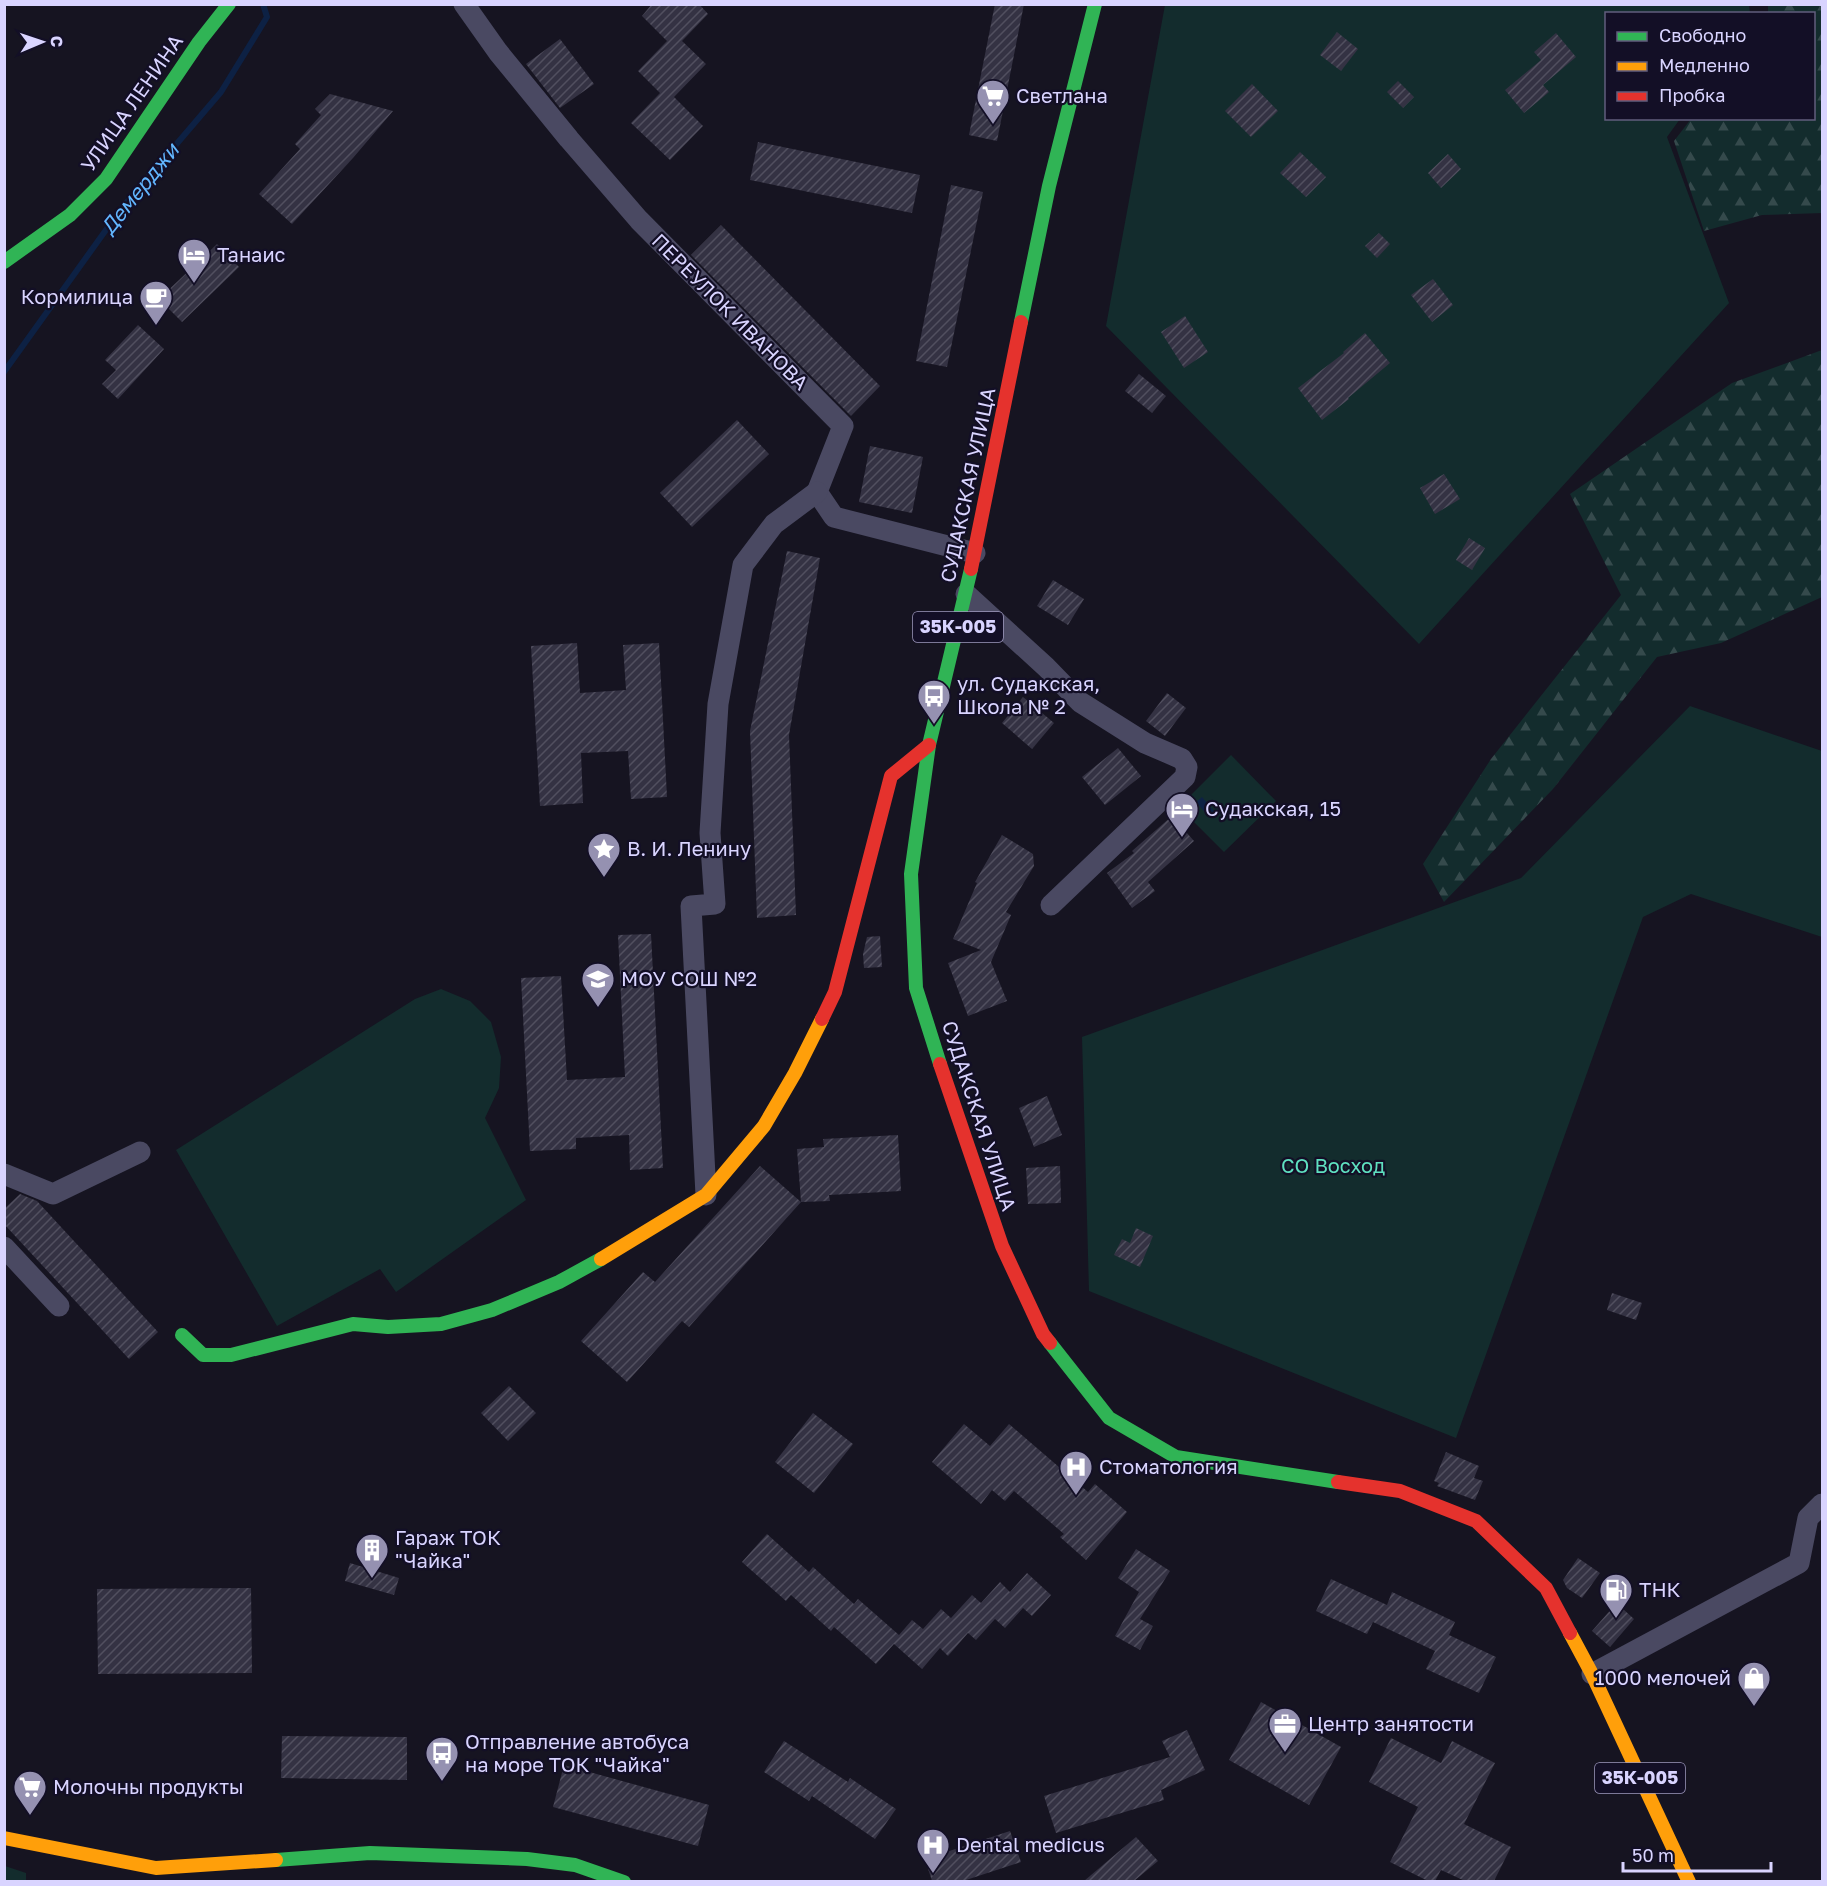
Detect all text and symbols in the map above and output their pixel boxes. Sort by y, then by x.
north arrow [12,12,72,72]
legend [1605,12,1815,120]
text: Свободно [1659,24,1746,46]
street label: УЛИЦА ЛЕНИНА [75,29,187,175]
text: С [47,35,67,48]
text: Медленно [1659,54,1750,76]
supermarket icon: Светлана [975,78,1011,125]
place label: Светлана [1016,83,1108,107]
text: Пробка [1659,84,1725,106]
water label: Демерджи [94,137,185,240]
street label: ПЕРЕУЛОК ИВАНОВА [648,228,814,394]
hotel icon: Танаис [176,237,212,284]
place label: Танаис [217,242,286,266]
cafe icon: Кормилица [138,279,174,326]
place label: Кормилица [21,284,133,308]
street label: СУДАКСКАЯ УЛИЦА [935,385,999,584]
road number: 35К-005 [913,612,1003,642]
place label: ул. Судакская, Школа № 2 [957,671,1100,718]
bus stop icon: ул. Судакская, Школа № 2 [916,678,952,725]
hotel icon: Судакская, 15 [1164,791,1200,838]
place label: Судакская, 15 [1205,796,1341,820]
place icon: В. И. Ленину [586,831,622,878]
place label: В. И. Ленину [627,836,751,860]
school or university icon: МОУ СОШ №2 [580,961,616,1008]
place label: МОУ СОШ №2 [621,966,757,990]
street label: СУДАКСКАЯ УЛИЦА [938,1018,1022,1214]
park label: СО Восход [1281,1153,1385,1177]
hospital icon: Стоматология [1058,1449,1094,1496]
place label: Стоматология [1099,1454,1238,1478]
place label: Гараж ТОК "Чайка" [395,1525,501,1572]
building icon: Гараж ТОК "Чайка" [354,1532,390,1579]
fuel station icon: ТНК [1598,1572,1634,1619]
place label: ТНК [1639,1577,1681,1601]
shop icon: 1000 мелочей [1736,1660,1772,1707]
place label: 1000 мелочей [1595,1665,1731,1689]
office icon: Центр занятости [1267,1706,1303,1753]
place label: Центр занятости [1308,1711,1474,1735]
place label: Отправление автобуса на море ТОК "Чайка" [465,1729,689,1776]
bus stop icon: Отправление автобуса на море ТОК "Чайка" [424,1735,460,1782]
road number: 35К-005 [1595,1763,1685,1793]
supermarket icon: Молочны продукты [12,1769,48,1816]
place label: Молочны продукты [53,1774,244,1798]
hospital icon: Dental medicus [915,1827,951,1874]
place label: Dental medicus [956,1832,1105,1856]
scale bar [1623,1835,1772,1873]
text: 50 m [1632,1844,1674,1866]

